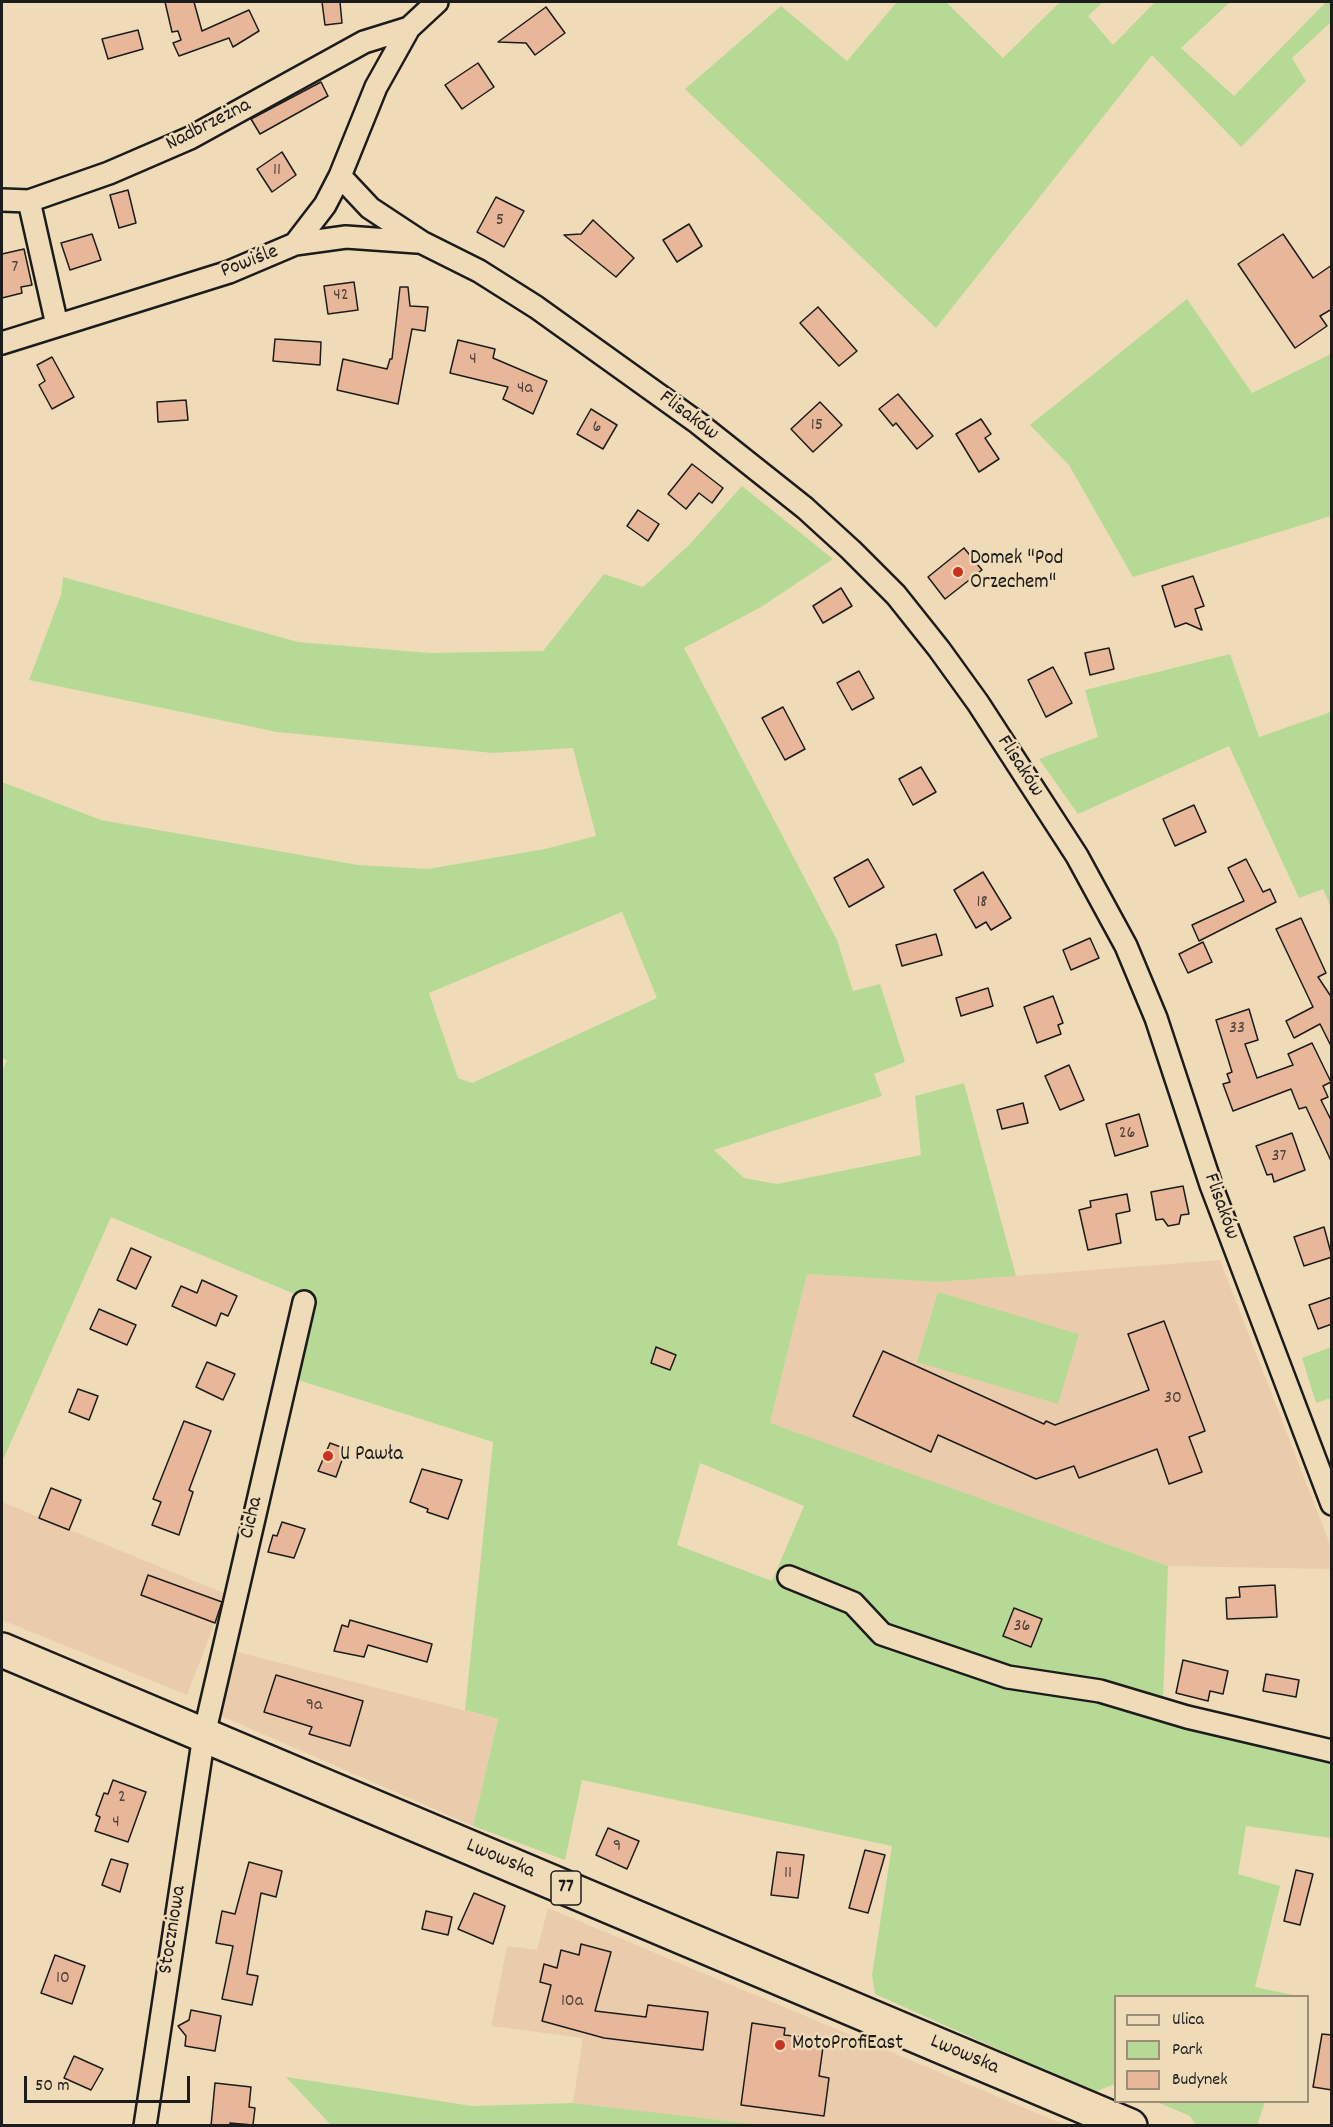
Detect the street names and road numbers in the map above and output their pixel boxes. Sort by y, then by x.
street label: Nadbrzeżna [162,94,256,158]
street label: Powiśle [218,241,282,285]
street label: Flisaków [653,386,723,448]
street label: Flisaków [990,731,1048,803]
street label: Flisaków [1196,1171,1244,1243]
street label: Cicha [236,1495,270,1541]
street label: Lwowska [462,1834,538,1886]
road number: 77 [551,1871,581,1905]
street label: Stoczniowa [155,1884,193,1976]
street label: Lwowska [926,2030,1002,2082]

